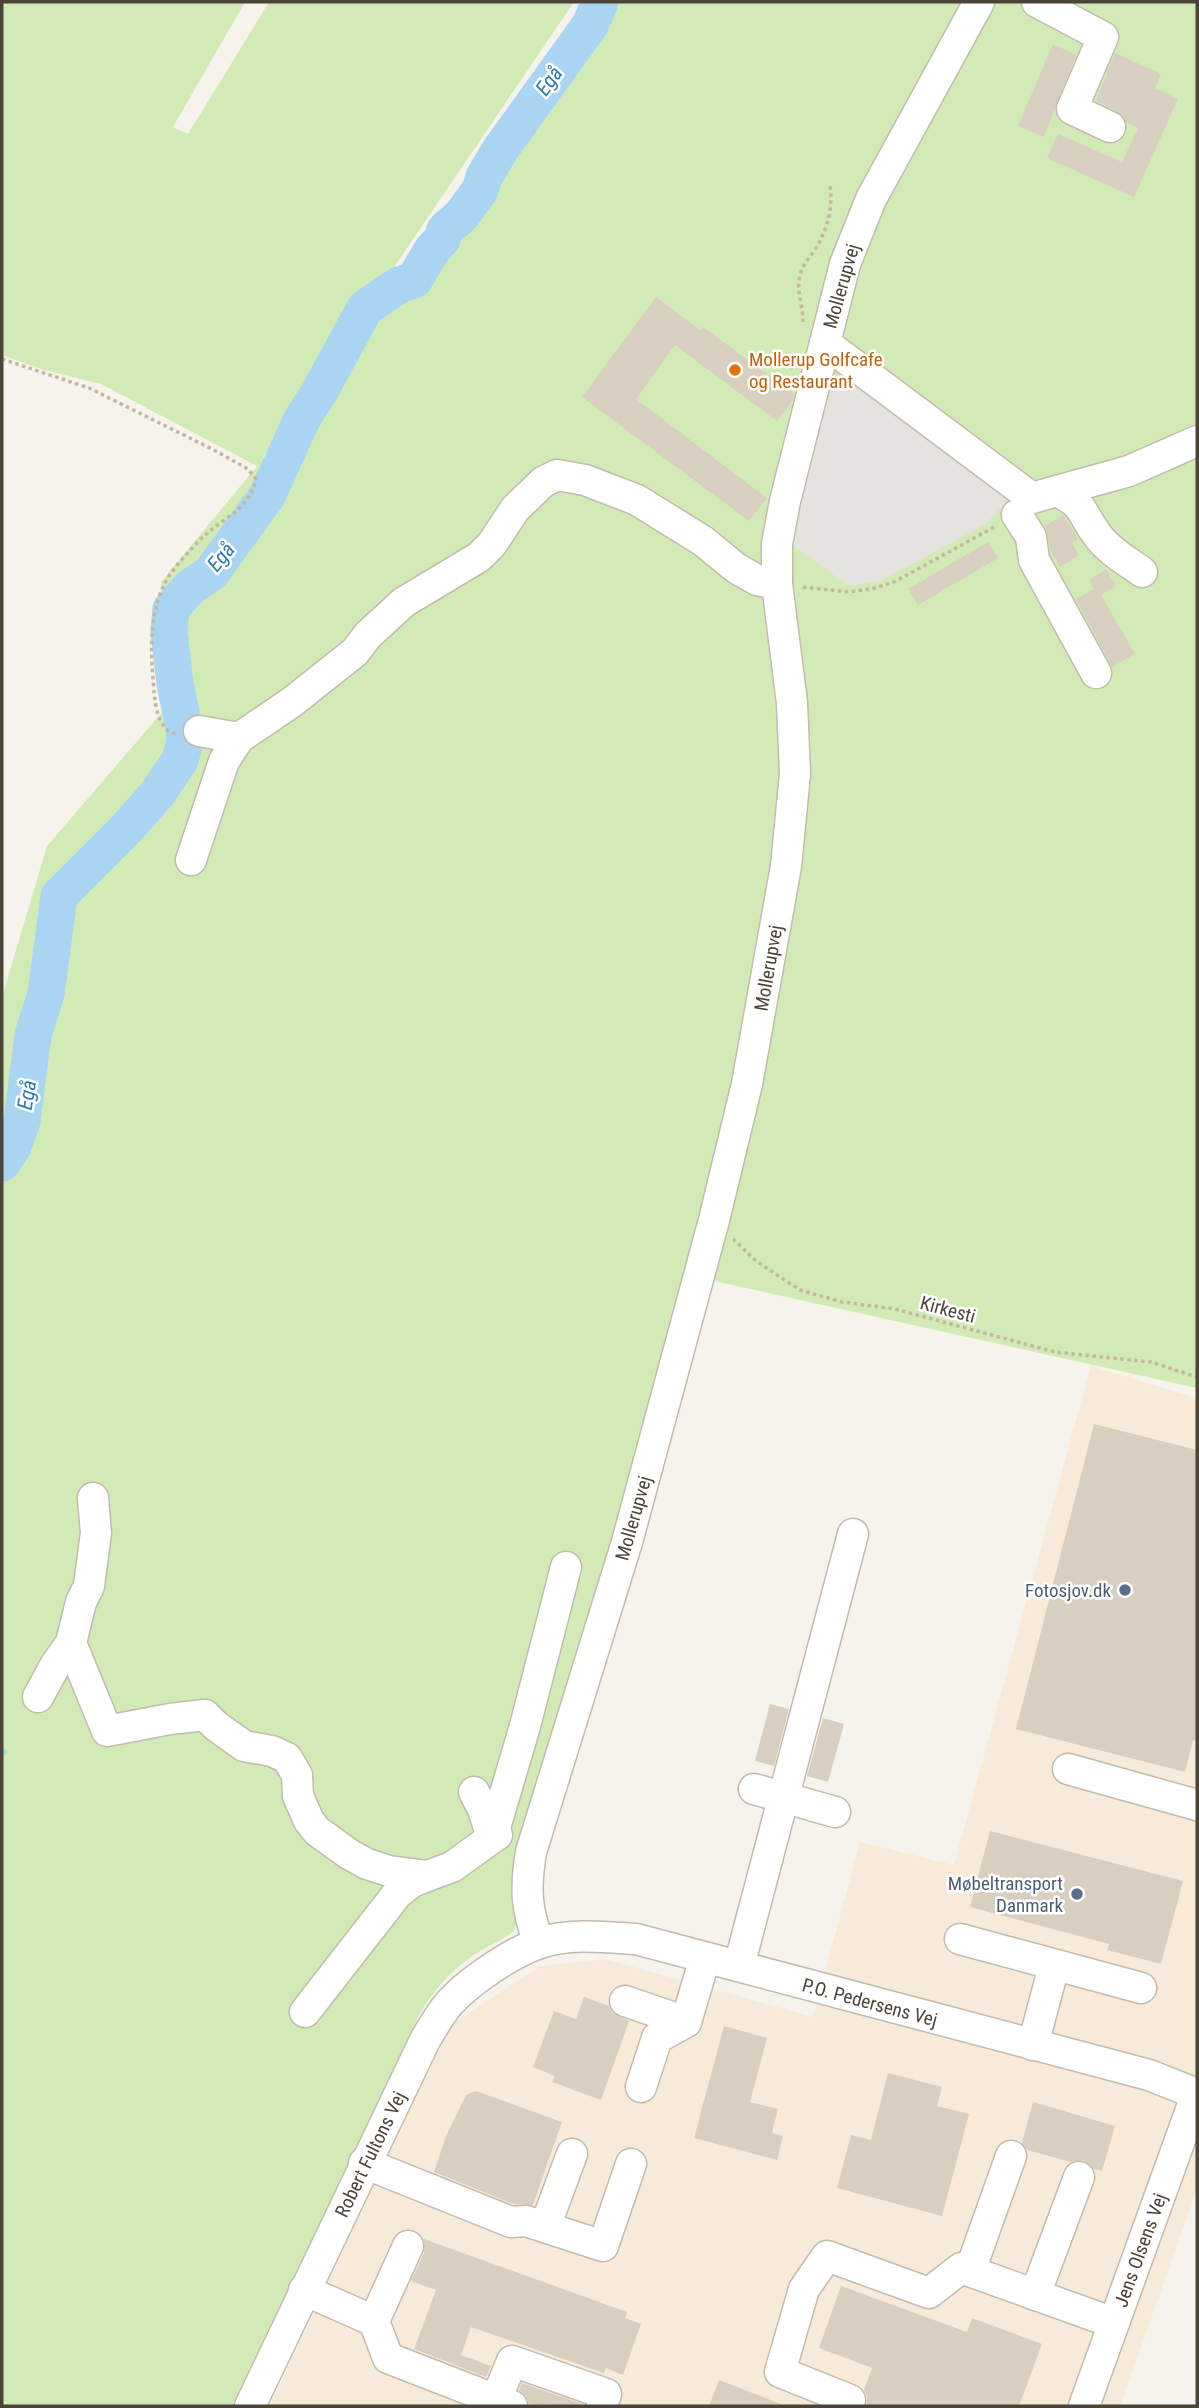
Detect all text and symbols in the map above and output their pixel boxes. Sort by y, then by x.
water label: Egå [531,62,567,100]
street label: Mollerupvej [818,241,865,331]
place label: Mollerup Golfcafe og Restaurant [749,348,883,393]
marker: Mollerup Golfcafe og Restaurant [727,362,743,378]
water label: Egå [202,538,240,576]
street label: Mollerupvej [750,923,787,1013]
water label: Egå [13,1078,41,1112]
street label: Kirkesti [918,1291,978,1328]
street label: Mollerupvej [610,1473,657,1563]
place label: Fotosjov.dk [1025,1579,1111,1602]
marker: Fotosjov.dk [1117,1582,1133,1598]
place label: Møbeltransport Danmark [948,1872,1063,1917]
marker: Møbeltransport Danmark [1069,1886,1085,1902]
street label: P.O. Pedersens Vej [800,1973,940,2032]
street label: Robert Fultons Vej [330,2088,411,2221]
street label: Jens Olsens Vej [1109,2190,1172,2310]

